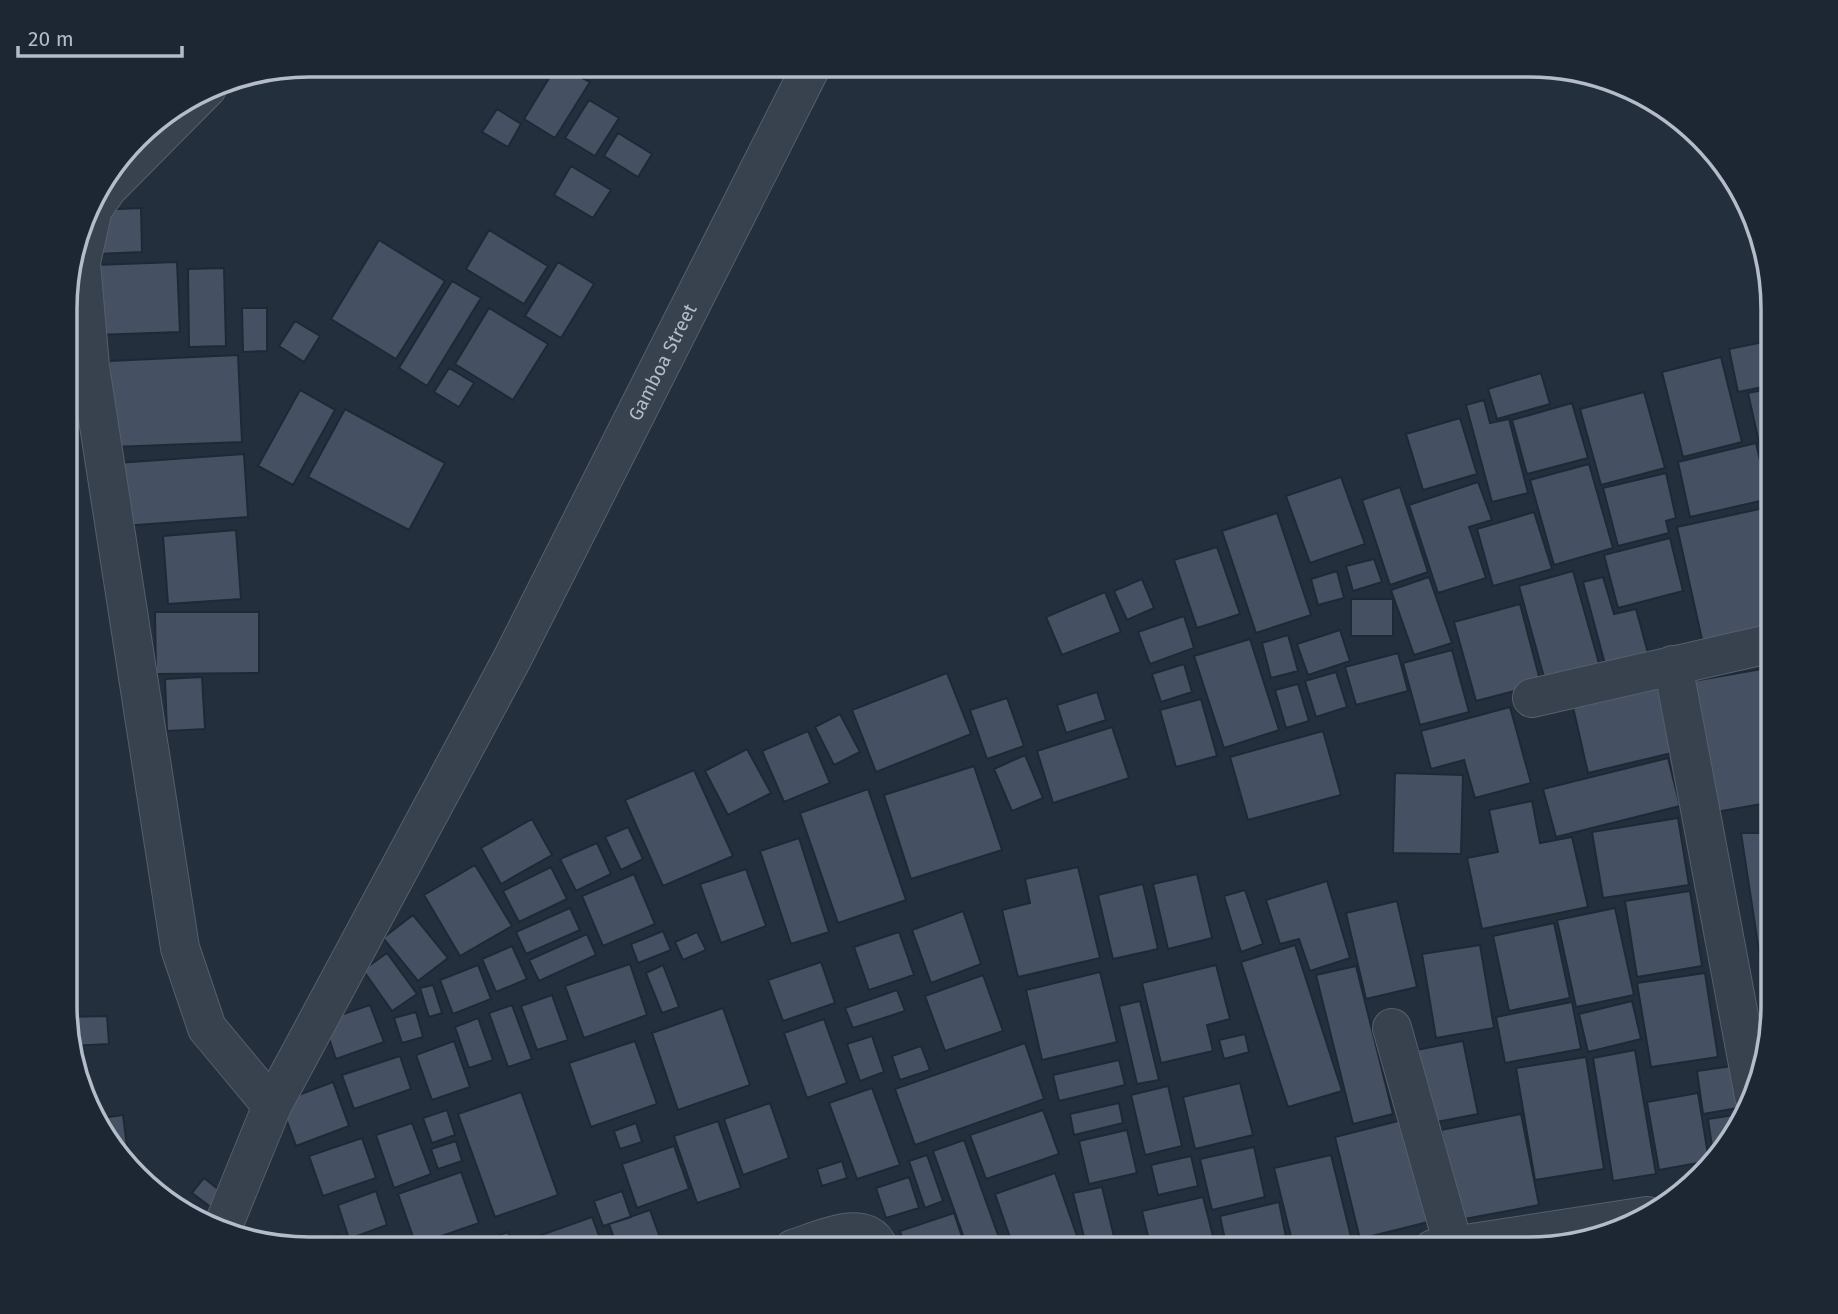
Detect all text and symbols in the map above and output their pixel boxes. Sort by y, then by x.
scale bar [18,14,182,58]
text: 20 m [28,26,74,52]
street label: Gamboa Street [623,300,701,424]

